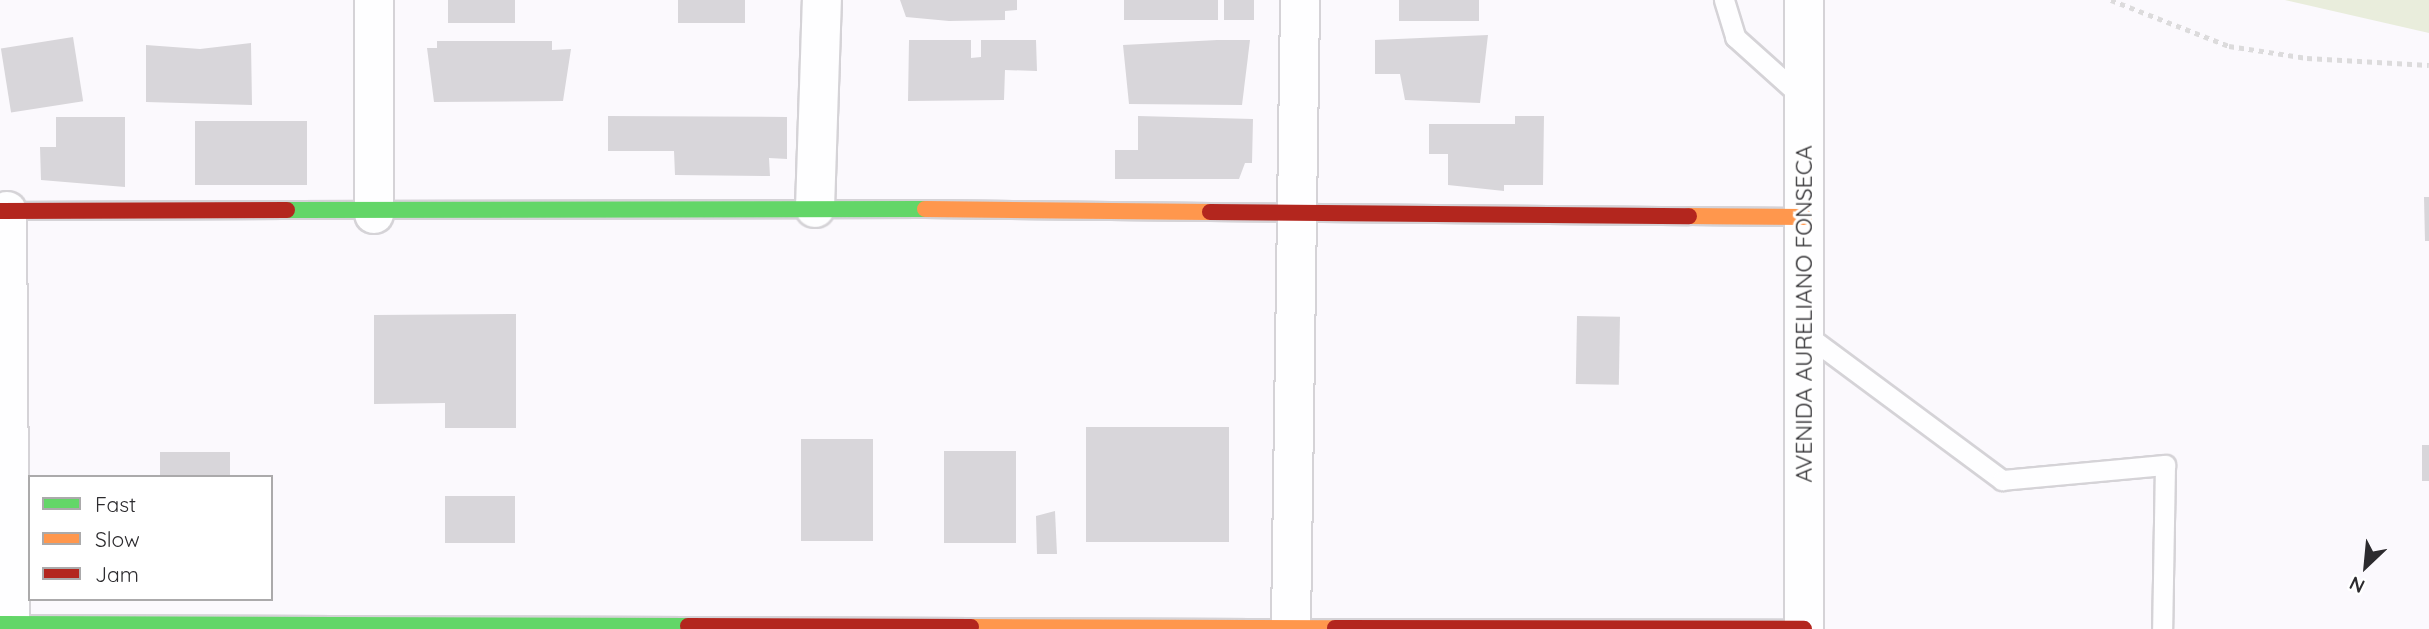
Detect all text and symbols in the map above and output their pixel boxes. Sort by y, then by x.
street label: AVENIDA AURELIANO FONSECA [1790,145,1818,483]
legend [28,475,273,601]
text: Fast [95,491,136,517]
text: Slow [95,526,140,552]
north arrow [2331,531,2401,601]
text: Jam [95,561,139,587]
text: N [2345,571,2368,599]

